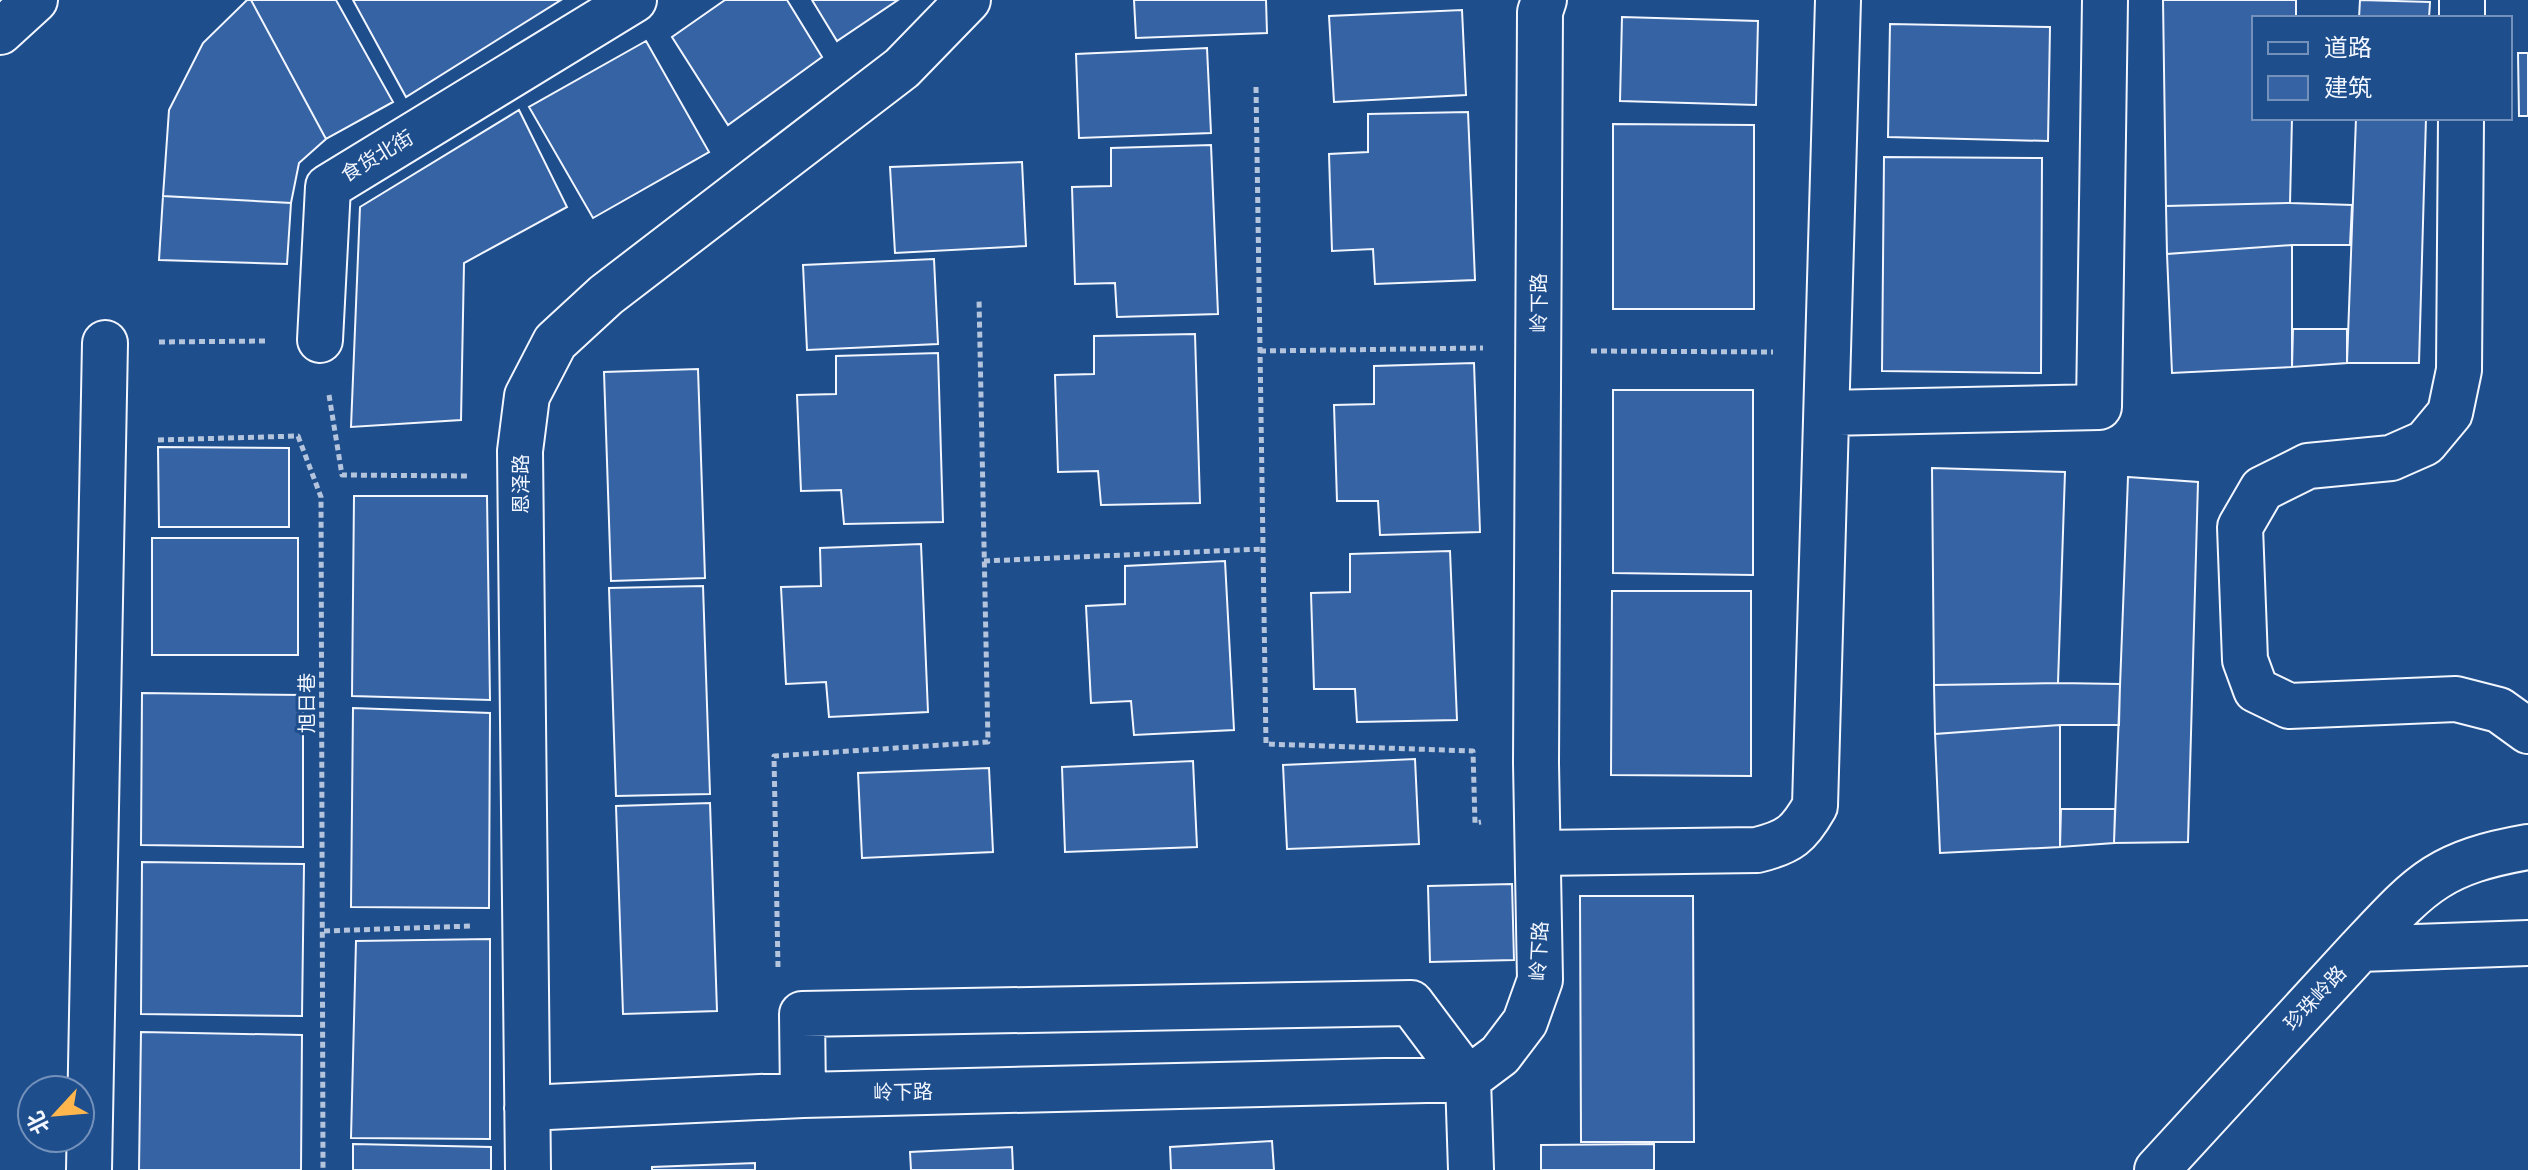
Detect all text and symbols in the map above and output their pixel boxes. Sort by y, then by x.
legend [2252,16,2512,120]
text: 道路 [2324,34,2372,62]
text: 建筑 [2324,74,2372,102]
street label: 食货北街 [337,125,417,187]
street label: 岭下路 [1527,273,1551,333]
street label: 恩泽路 [509,454,533,514]
street label: 旭日巷 [295,673,319,733]
street label: 岭下路 [1525,920,1553,982]
street label: 珍珠岭路 [2279,961,2351,1035]
north arrow [16,1074,96,1154]
street label: 岭下路 [873,1079,933,1105]
text: 北 [22,1107,55,1138]

